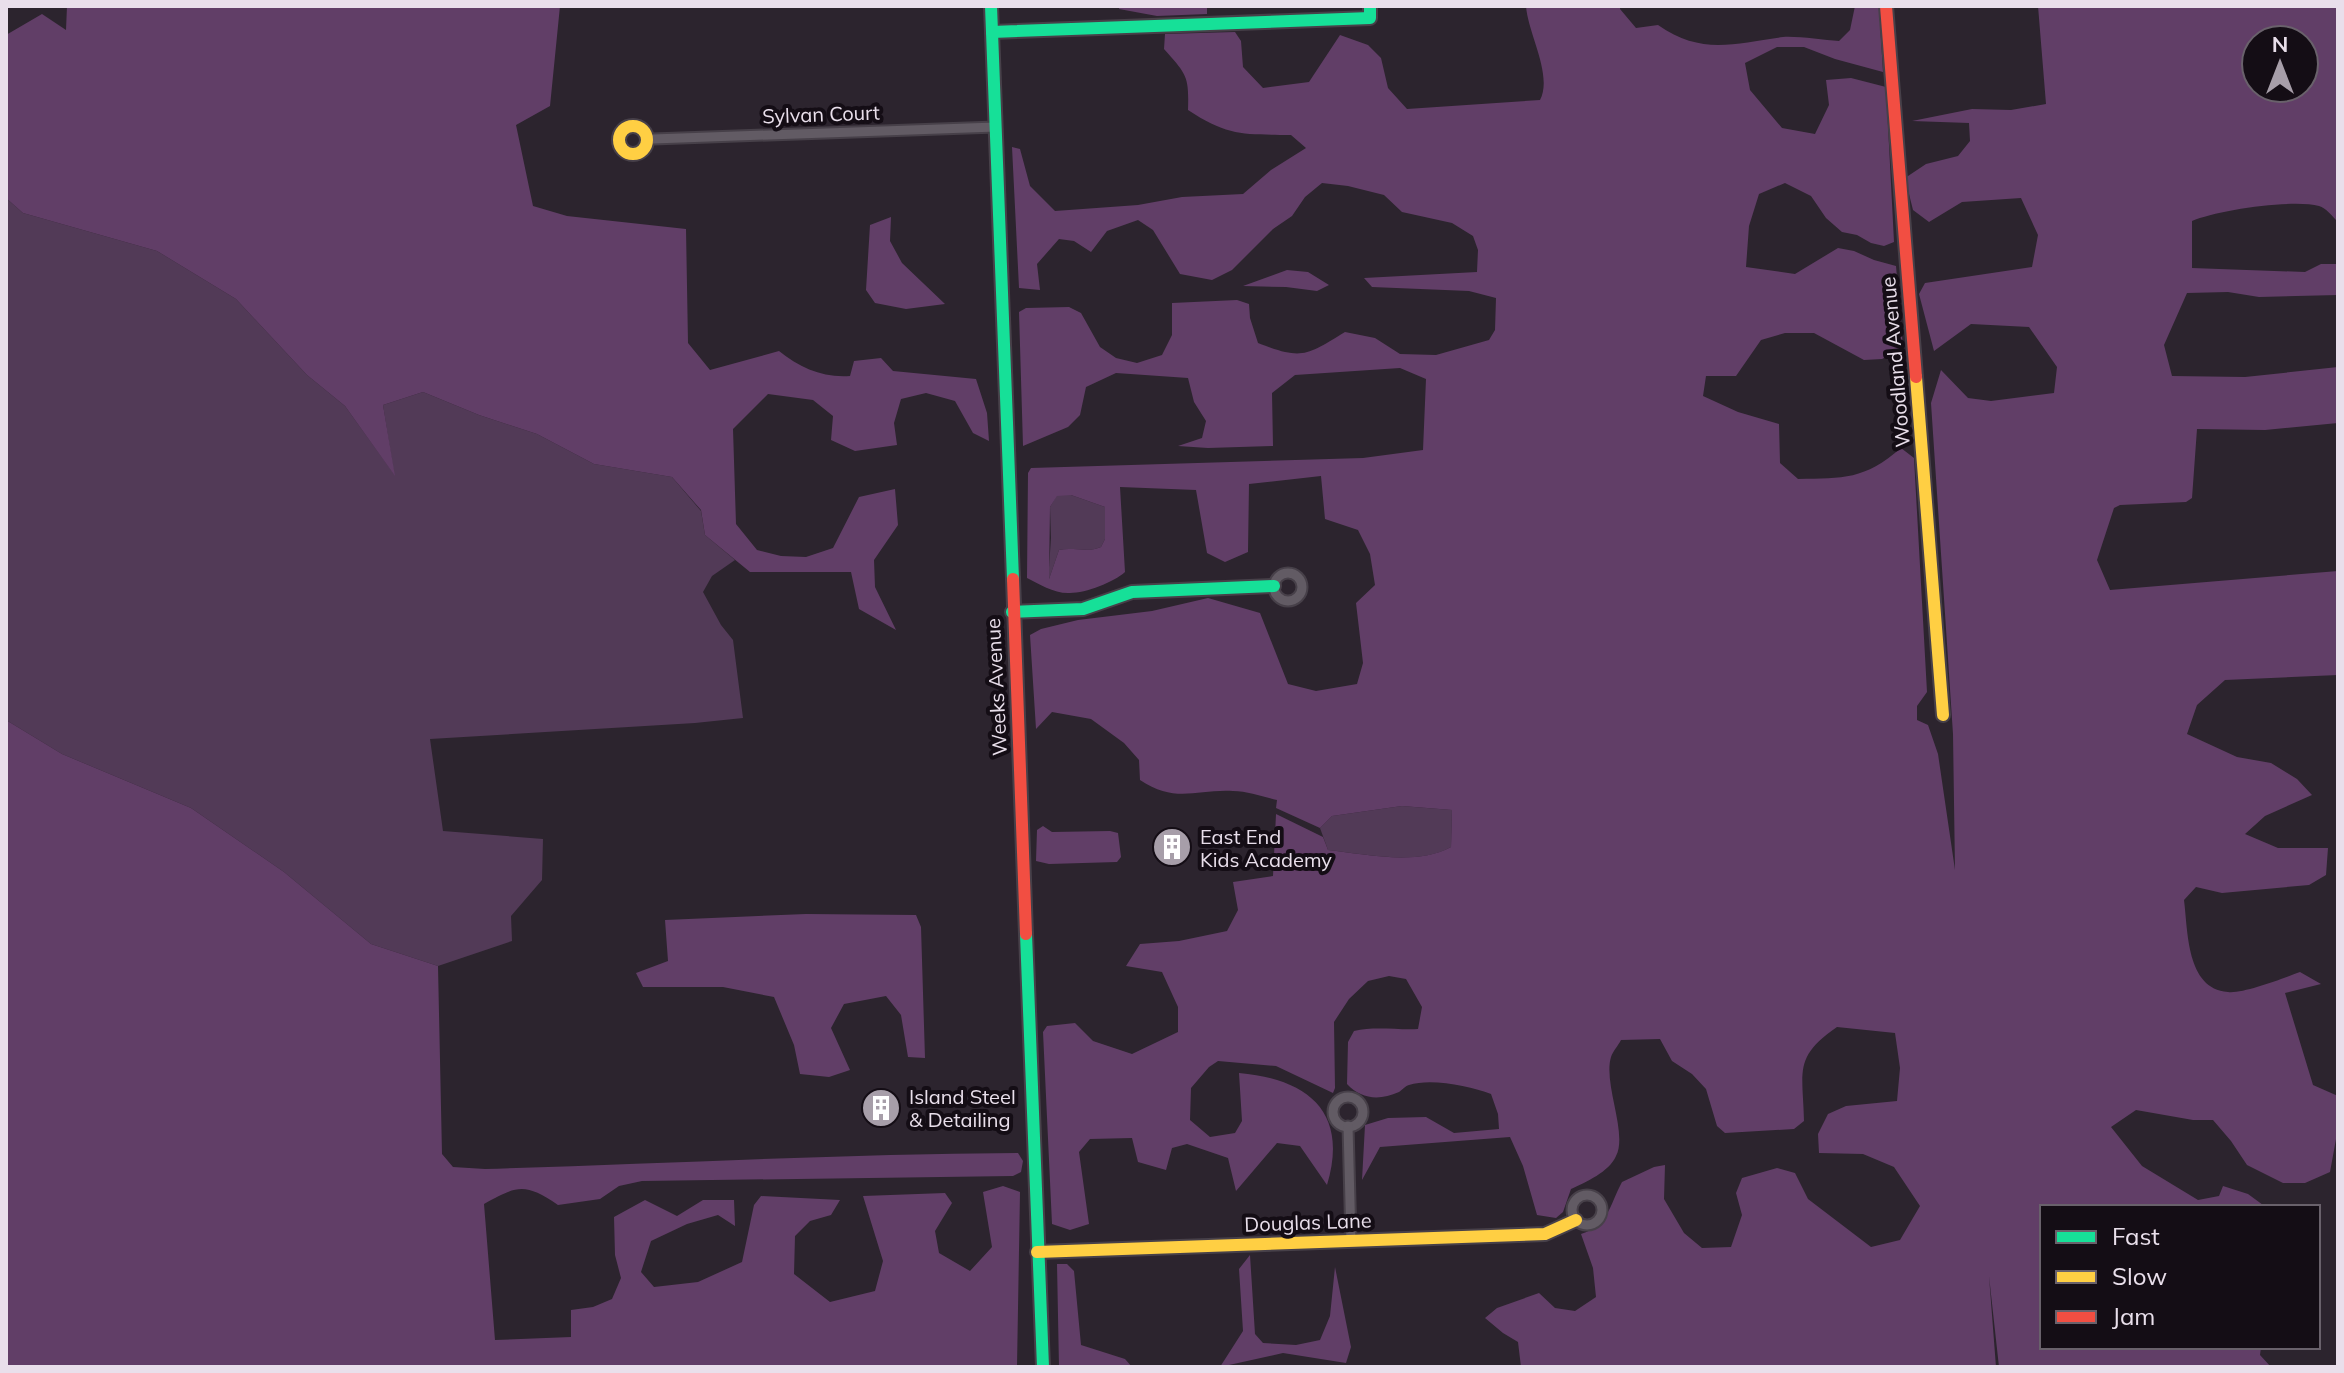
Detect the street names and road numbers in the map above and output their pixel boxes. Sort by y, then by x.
street label: Sylvan Court [762,99,880,129]
street label: Woodland Avenue [1875,276,1915,448]
street label: Weeks Avenue [980,618,1012,756]
street label: Douglas Lane [1244,1207,1372,1237]

